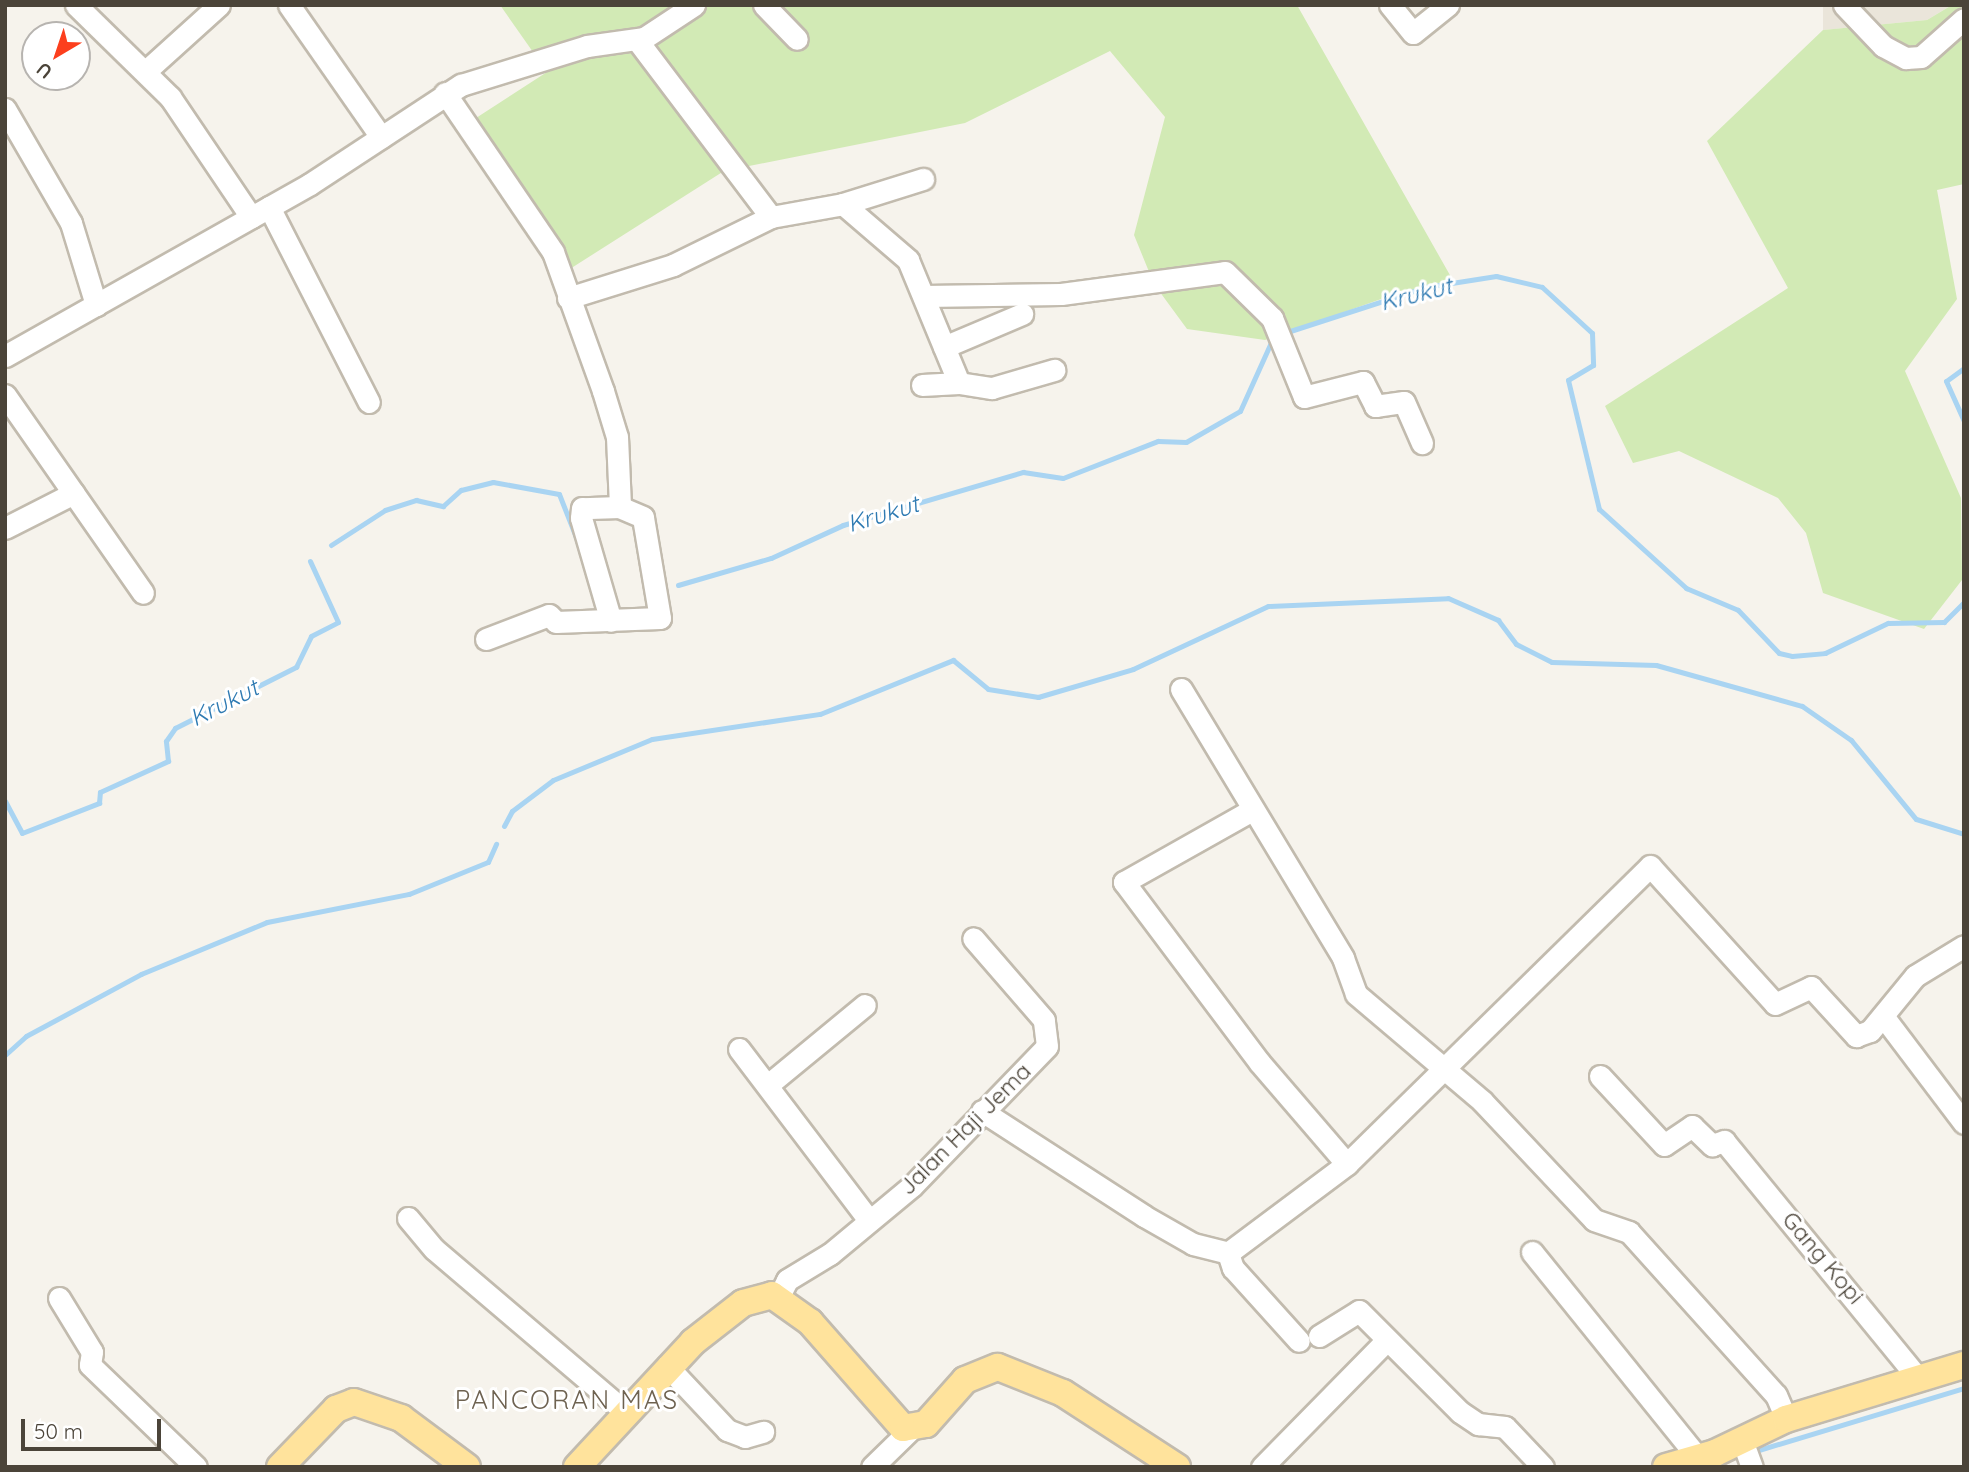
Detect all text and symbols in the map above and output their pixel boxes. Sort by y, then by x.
north arrow [21,21,91,91]
text: U [31,57,57,84]
water label: Krukut [1377,271,1455,317]
water label: Krukut [844,489,922,539]
water label: Krukut [185,674,263,732]
street label: Jalan Haji Jema [893,1057,1037,1201]
street label: Gang Kopi [1776,1206,1870,1310]
district label: PANCORAN MAS [456,1384,678,1416]
scale bar [24,1406,164,1450]
text: 50 m [34,1418,83,1444]

